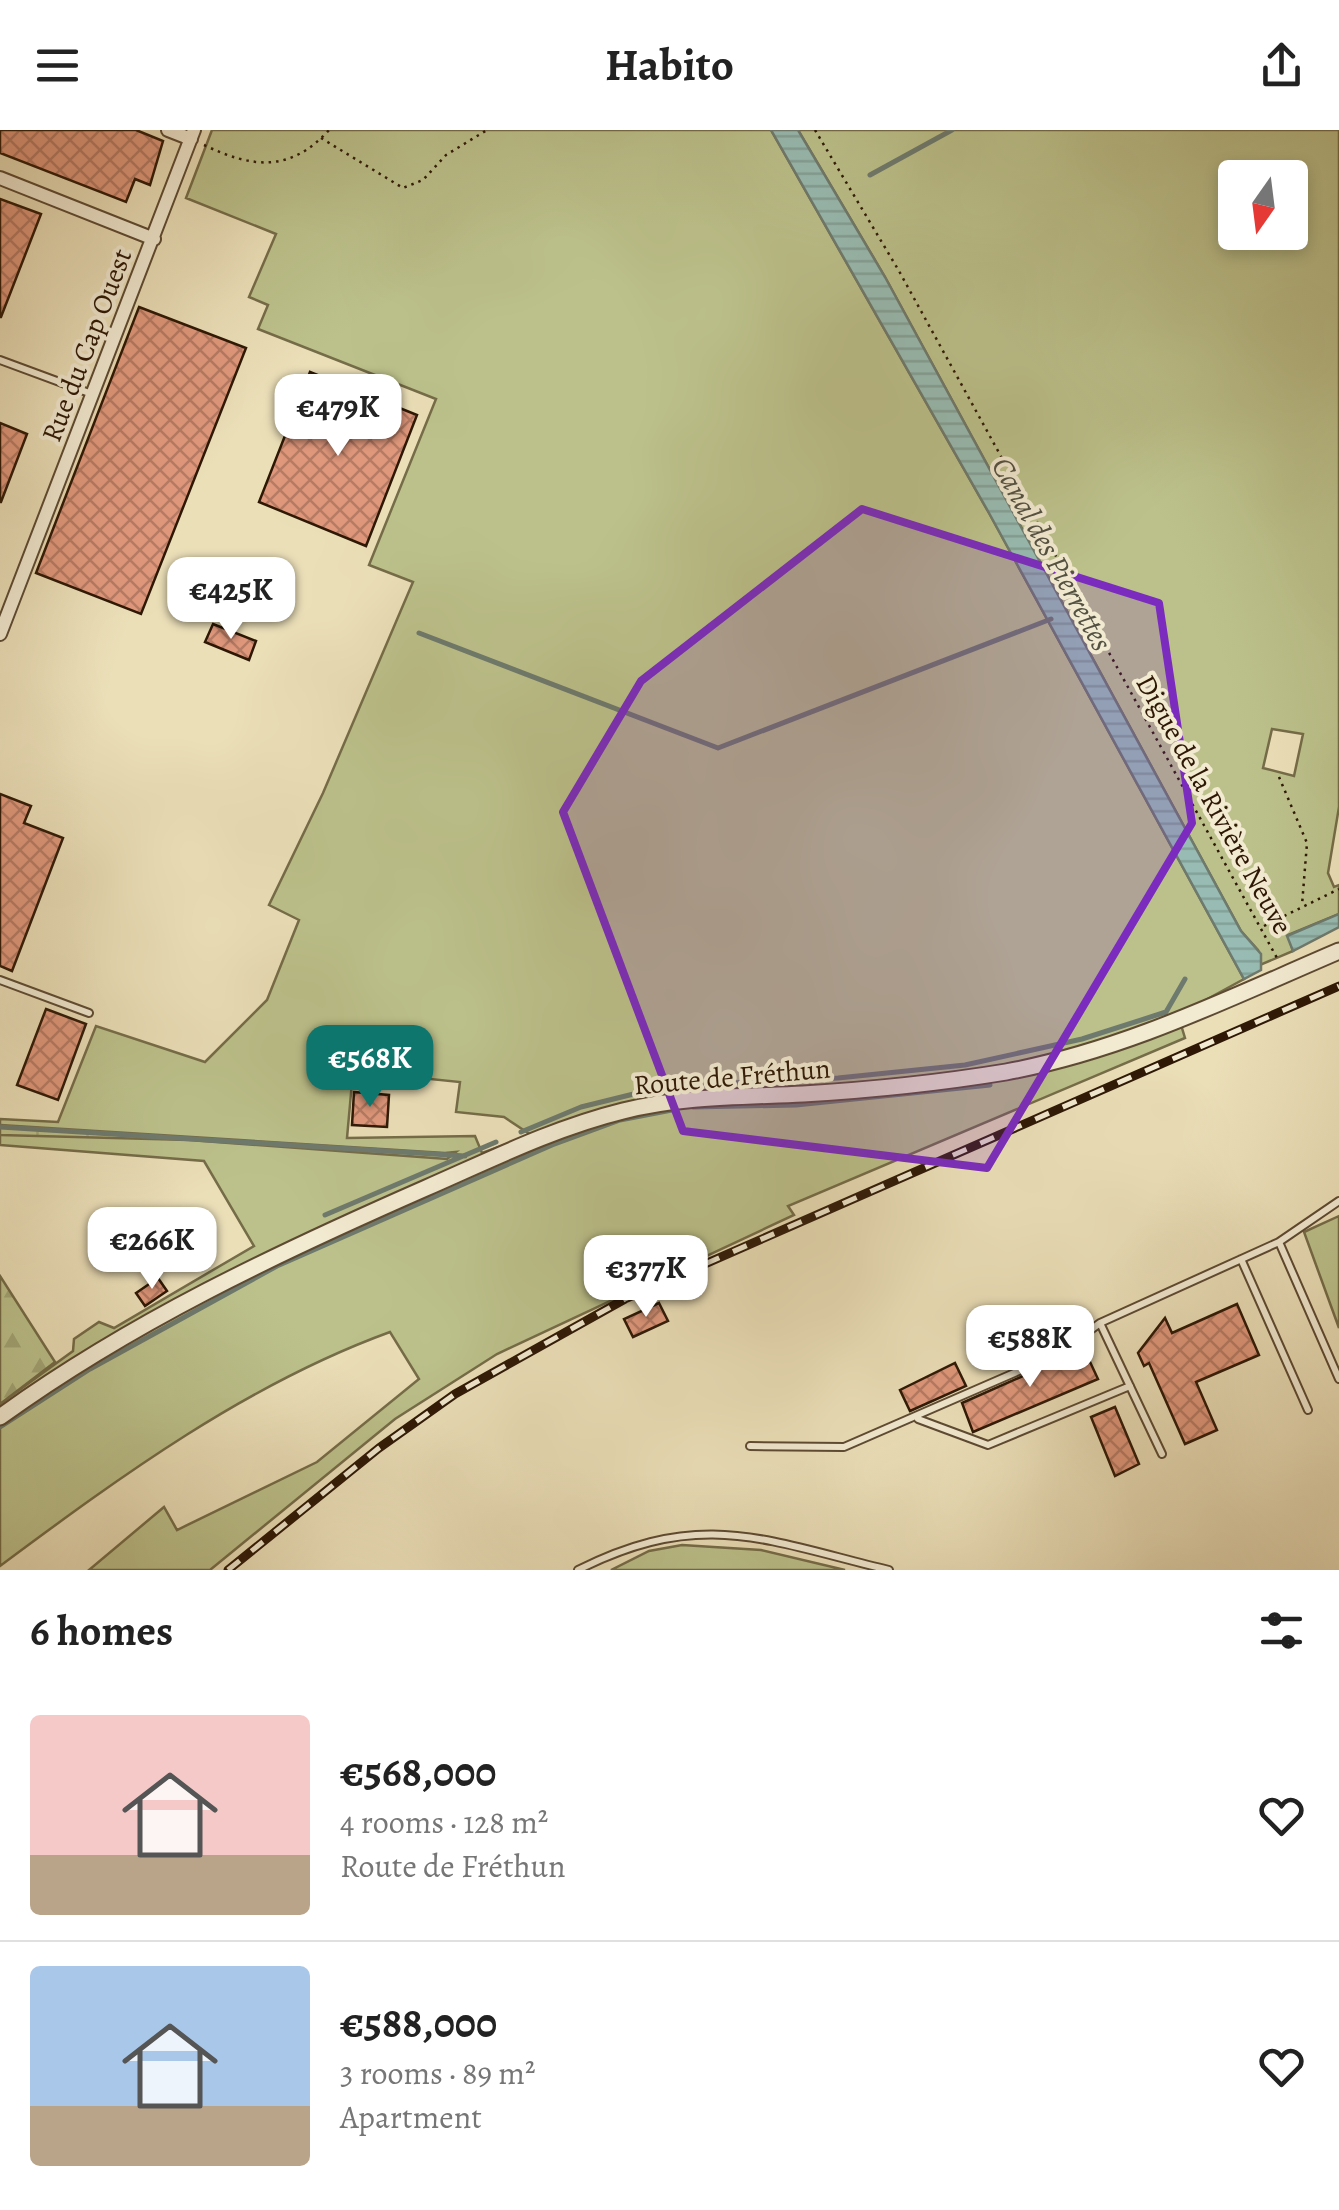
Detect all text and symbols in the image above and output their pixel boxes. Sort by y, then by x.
text: Habito [605,34,734,96]
icon: menu [30,38,85,93]
icon: share [1254,38,1309,93]
north arrow [1218,160,1308,250]
map controls [1218,160,1308,250]
street label: Rue du Cap Ouest [33,243,141,447]
pin: €479K [268,374,408,459]
text: €479K [297,384,379,428]
water label: Canal des Pierrettes [982,450,1122,658]
pin: €425K [161,557,301,642]
text: €425K [189,567,273,611]
street label: Digue de la Rivière Neuve [1127,668,1301,941]
pin: €568K [300,1025,440,1110]
text: €568K [328,1035,412,1079]
street label: Route de Fréthun [632,1049,832,1105]
pin: €266K [82,1207,222,1292]
text: €266K [110,1217,194,1261]
pin: €377K [576,1235,716,1320]
text: €377K [606,1245,686,1289]
pin: €588K [960,1305,1100,1390]
text: €588K [988,1315,1072,1359]
text: 6 homes [30,1602,173,1659]
icon: filters [1254,1603,1309,1658]
text: €568,000 [340,1743,497,1800]
icon: home [110,1755,230,1875]
icon: heart [1254,1788,1309,1843]
text: 4 rooms · 128 m² [340,1800,548,1844]
text: Route de Fréthun [340,1844,565,1888]
text: €588,000 [340,1994,497,2051]
icon: home [110,2006,230,2126]
icon: heart [1254,2039,1309,2094]
text: 3 rooms · 89 m² [340,2051,536,2095]
text: Apartment [340,2095,482,2139]

